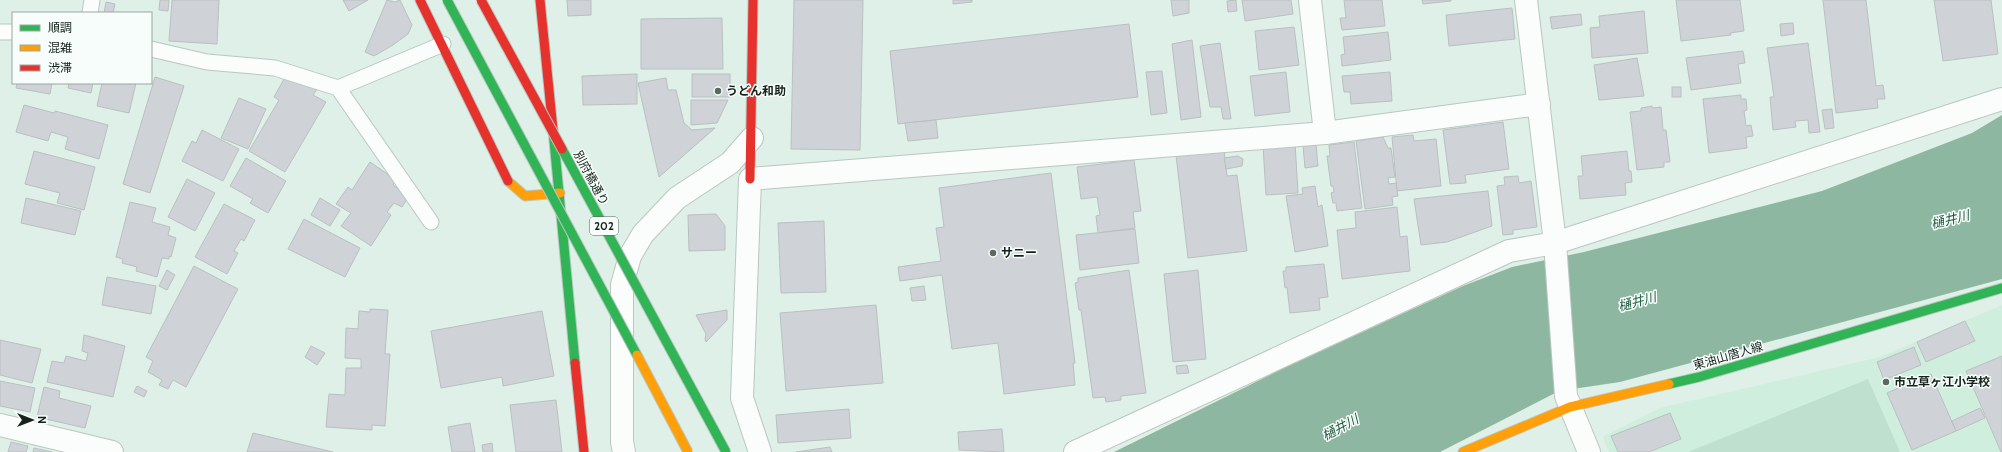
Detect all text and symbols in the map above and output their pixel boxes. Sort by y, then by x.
legend [12,12,152,84]
text: 順調 [48,20,72,35]
text: 混雑 [48,40,72,55]
text: 渋滞 [48,60,72,75]
place label: うどん和助 [726,83,786,98]
marker: うどん和助 [713,86,723,96]
street label: 別府橋通り [571,148,612,208]
water label: 樋井川 [1929,206,1973,231]
road number: 202 [590,217,618,235]
place label: サニー [1001,245,1037,260]
marker: サニー [988,248,998,258]
water label: 樋井川 [1616,288,1660,314]
street label: 東油山唐人線 [1691,338,1765,373]
place label: 市立草ヶ江小学校 [1894,374,1990,389]
marker: 市立草ヶ江小学校 [1881,377,1891,387]
north arrow [12,400,52,440]
water label: 樋井川 [1319,410,1363,443]
text: N [35,416,49,424]

